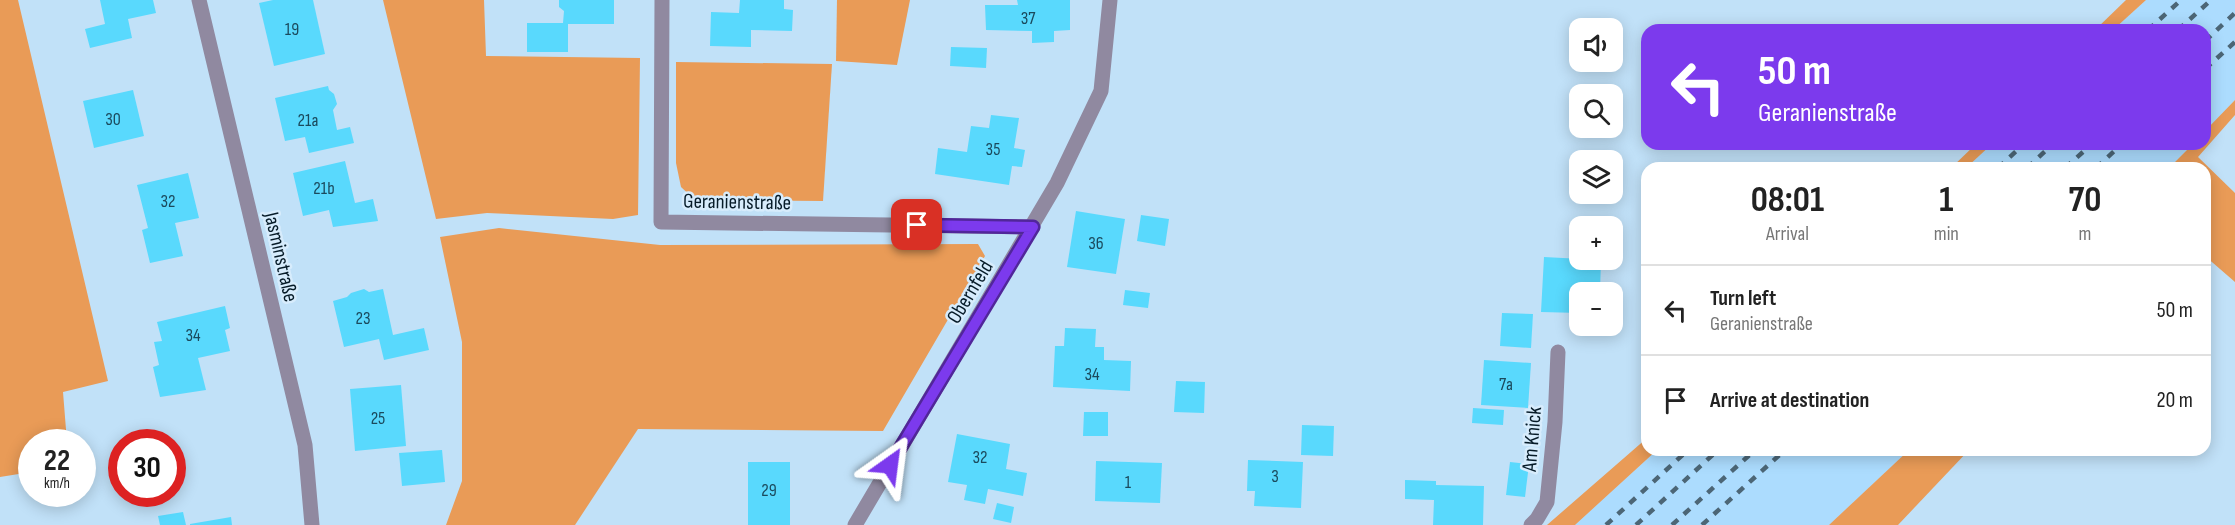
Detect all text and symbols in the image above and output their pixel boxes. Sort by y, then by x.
house number: 37 [1021,8,1036,29]
map controls [1569,18,1623,336]
button: sound [1569,18,1623,72]
house number: 19 [285,19,299,40]
text: 50 m [1758,46,1831,97]
icon: left [1659,48,1737,126]
button: search [1569,84,1623,138]
text: Geranienstraße [1758,97,1897,129]
house number: 30 [105,109,121,130]
house number: 21a [298,110,318,131]
house number: 35 [986,139,1000,160]
button: layers [1569,150,1623,204]
house number: 21b [313,178,335,199]
text: 08:01 [1751,179,1824,222]
text: 1 [1939,179,1953,222]
text: 70 [2069,179,2101,222]
street label: Geranienstraße [683,189,791,215]
house number: 32 [161,191,175,212]
pin [891,199,942,250]
icon: arrive [900,208,933,241]
street label: Jasminstraße [258,209,303,304]
button: + [1569,216,1623,270]
text: Arrival [1766,222,1809,246]
text: min [1934,222,1959,246]
text: m [2079,222,2091,246]
house number: 36 [1088,233,1104,254]
street label: Obernfeld [941,256,999,328]
button: − [1569,282,1623,336]
text: Turn left [1710,285,1776,312]
icon: left [1659,294,1692,327]
text: 50 m [2157,297,2193,324]
house number: 23 [356,308,371,329]
text: Geranienstraße [1710,312,1813,336]
house number: 34 [185,325,201,346]
house number: 34 [1084,364,1100,385]
house number: 7a [1499,374,1513,395]
icon: arrive [1659,384,1692,417]
text: Arrive at destination [1710,387,1869,414]
text: 20 m [2157,387,2193,414]
street label: Am Knick [1517,406,1547,473]
house number: 25 [371,408,385,429]
speed limit sign: 30 [108,429,186,507]
position arrow [858,433,922,497]
text: 22 [44,443,70,479]
house number: 32 [973,447,987,468]
house number: 3 [1271,466,1279,487]
house number: 1 [1125,472,1132,493]
text: km/h [44,474,70,493]
house number: 29 [761,480,777,501]

